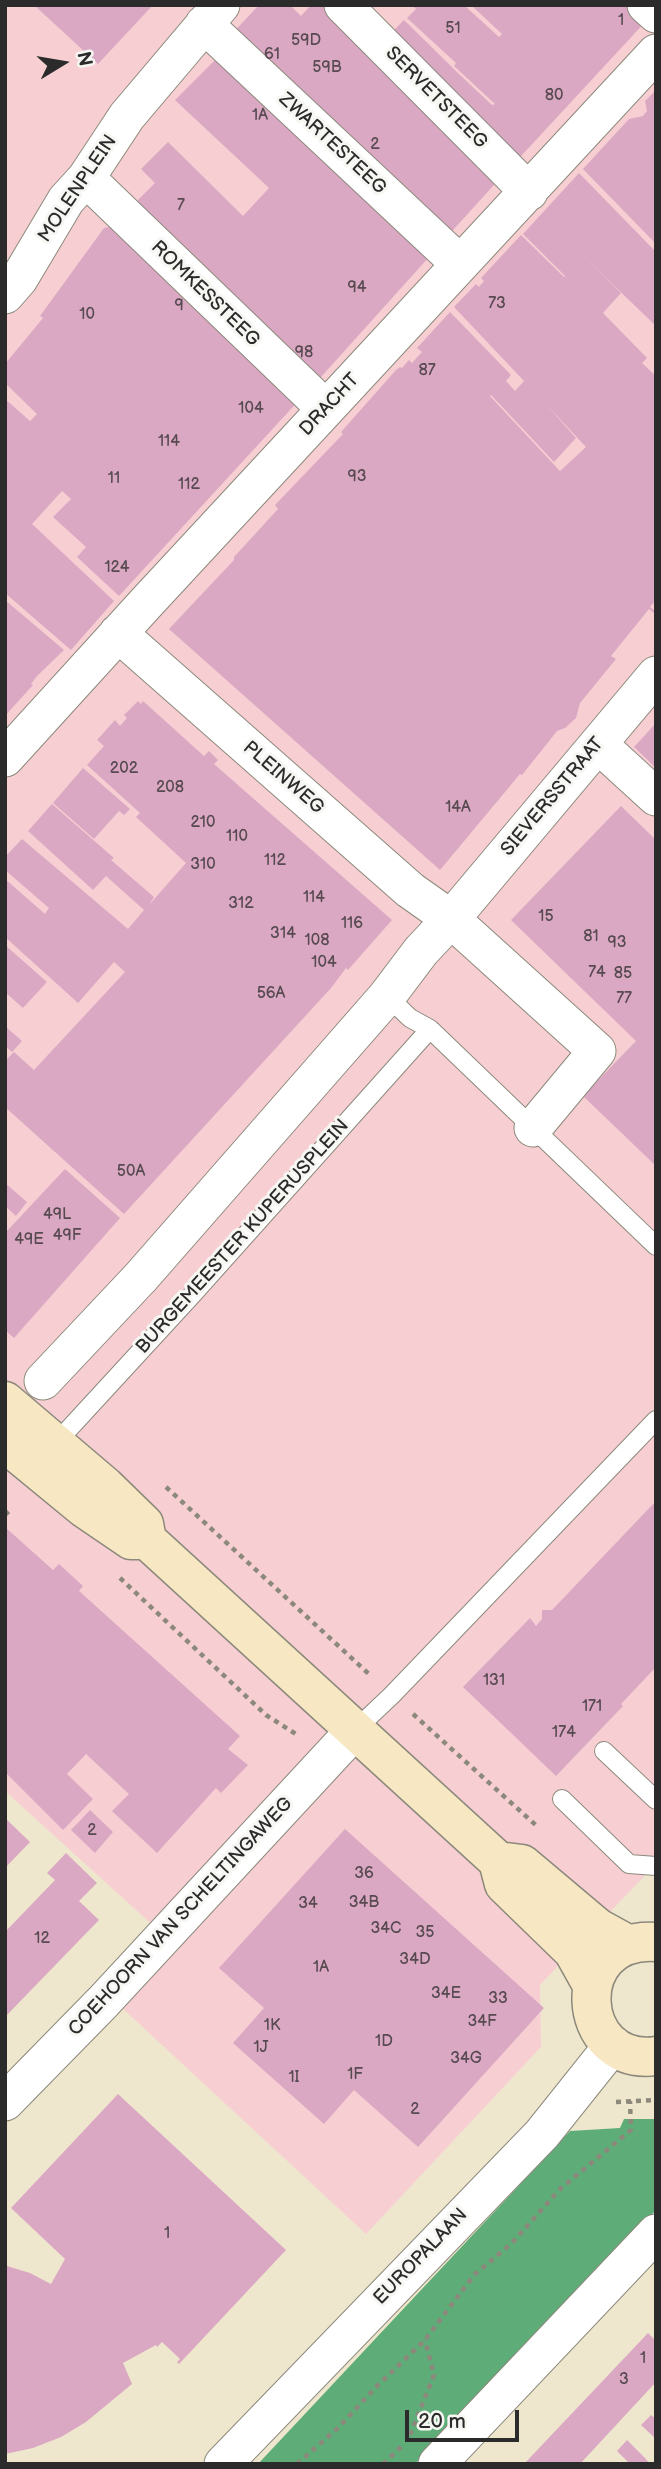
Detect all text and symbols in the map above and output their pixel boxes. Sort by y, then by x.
house number: 1 [618,11,624,31]
house number: 51 [445,19,461,39]
north arrow [28,28,98,98]
house number: 59D [291,31,321,51]
street label: SERVETSTEEG [380,42,492,154]
house number: 61 [264,45,280,65]
text: N [71,50,97,68]
house number: 59B [312,58,342,78]
house number: 80 [545,86,563,106]
street label: ZWARTESTEEG [274,89,390,199]
house number: 1A [252,106,268,126]
street label: MOLENPLEIN [34,131,122,247]
house number: 2 [370,135,380,155]
house number: 7 [177,196,185,216]
street label: ROMKESSTEEG [146,236,264,352]
house number: 94 [347,278,367,298]
house number: 73 [488,294,506,314]
house number: 9 [174,296,184,316]
house number: 10 [79,305,95,325]
house number: 98 [295,343,313,363]
house number: 87 [418,361,436,381]
street label: DRACHT [295,369,365,441]
house number: 104 [238,399,264,419]
house number: 114 [158,432,180,452]
house number: 93 [347,467,367,487]
house number: 11 [108,469,120,489]
house number: 112 [178,475,200,495]
house number: 124 [104,558,130,578]
street label: SIEVERSSTRAAT [497,733,609,861]
street label: PLEINWEG [238,737,328,819]
house number: 202 [110,759,138,779]
house number: 208 [156,778,184,798]
house number: 14A [445,798,471,818]
house number: 210 [191,813,215,833]
house number: 110 [226,827,248,847]
house number: 112 [264,851,286,871]
house number: 310 [190,855,216,875]
house number: 114 [303,888,325,908]
house number: 312 [228,894,254,914]
house number: 15 [538,907,554,927]
house number: 116 [341,914,363,934]
house number: 314 [270,924,296,944]
house number: 81 [583,927,599,947]
house number: 108 [305,931,329,951]
house number: 93 [607,933,627,953]
house number: 104 [311,953,337,973]
house number: 74 [588,963,606,983]
house number: 85 [614,964,632,984]
house number: 56A [257,984,285,1004]
house number: 77 [616,989,632,1009]
street label: BURGEMEESTER KUPERUSPLEIN [132,1115,354,1359]
house number: 50A [117,1162,145,1182]
house number: 49L [43,1205,71,1225]
house number: 49F [53,1226,81,1246]
house number: 49E [14,1230,44,1250]
house number: 131 [483,1671,505,1691]
house number: 171 [582,1697,602,1717]
house number: 174 [552,1723,576,1743]
street label: COEHOORN VAN SCHELTINGAWEG [64,1793,298,2041]
house number: 2 [87,1821,97,1841]
house number: 36 [354,1864,374,1884]
house number: 34B [349,1893,379,1913]
house number: 34 [298,1894,318,1914]
house number: 34C [371,1919,401,1939]
house number: 35 [415,1923,435,1943]
house number: 12 [34,1929,50,1949]
house number: 34D [399,1950,431,1970]
house number: 1A [313,1958,329,1978]
house number: 34E [431,1984,461,2004]
house number: 33 [488,1989,508,2009]
house number: 34F [467,2012,497,2032]
house number: 1K [264,2016,280,2036]
house number: 1D [375,2032,393,2052]
house number: 1J [254,2038,268,2058]
house number: 34G [450,2049,482,2069]
house number: 1F [347,2065,363,2085]
house number: 1I [288,2068,300,2088]
house number: 2 [410,2100,420,2120]
street label: EUROPALAAN [369,2204,473,2310]
house number: 1 [164,2224,170,2244]
house number: 1 [640,2349,646,2369]
house number: 3 [619,2370,629,2390]
scale bar [409,2396,523,2440]
text: 20 m [418,2409,466,2434]

